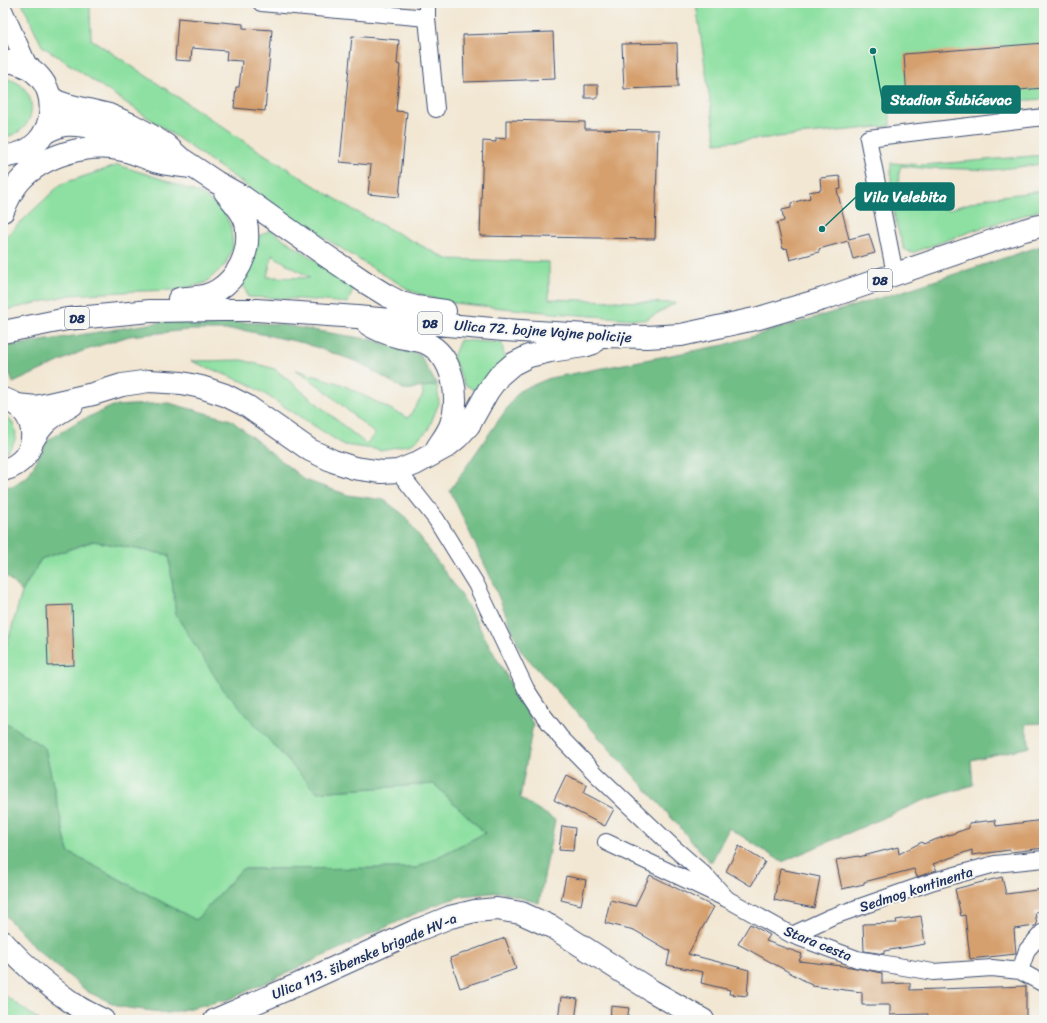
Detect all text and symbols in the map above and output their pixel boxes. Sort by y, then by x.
callout: Stadion Šubićevac [882,86,1020,113]
text: Stadion Šubićevac [889,87,1012,113]
callout: Vila Velebita [856,183,954,210]
text: Vila Velebita [863,184,947,210]
road number: D8 [868,269,892,291]
road number: D8 [65,307,89,329]
road number: D8 [418,312,442,334]
street label: Ulica 72. bojne Vojne policije [453,313,633,350]
street label: Sedmog kontinenta [856,859,976,920]
street label: Ulica 113. šibenske brigade HV-a [268,906,461,1007]
street label: Stara cesta [780,918,856,968]

